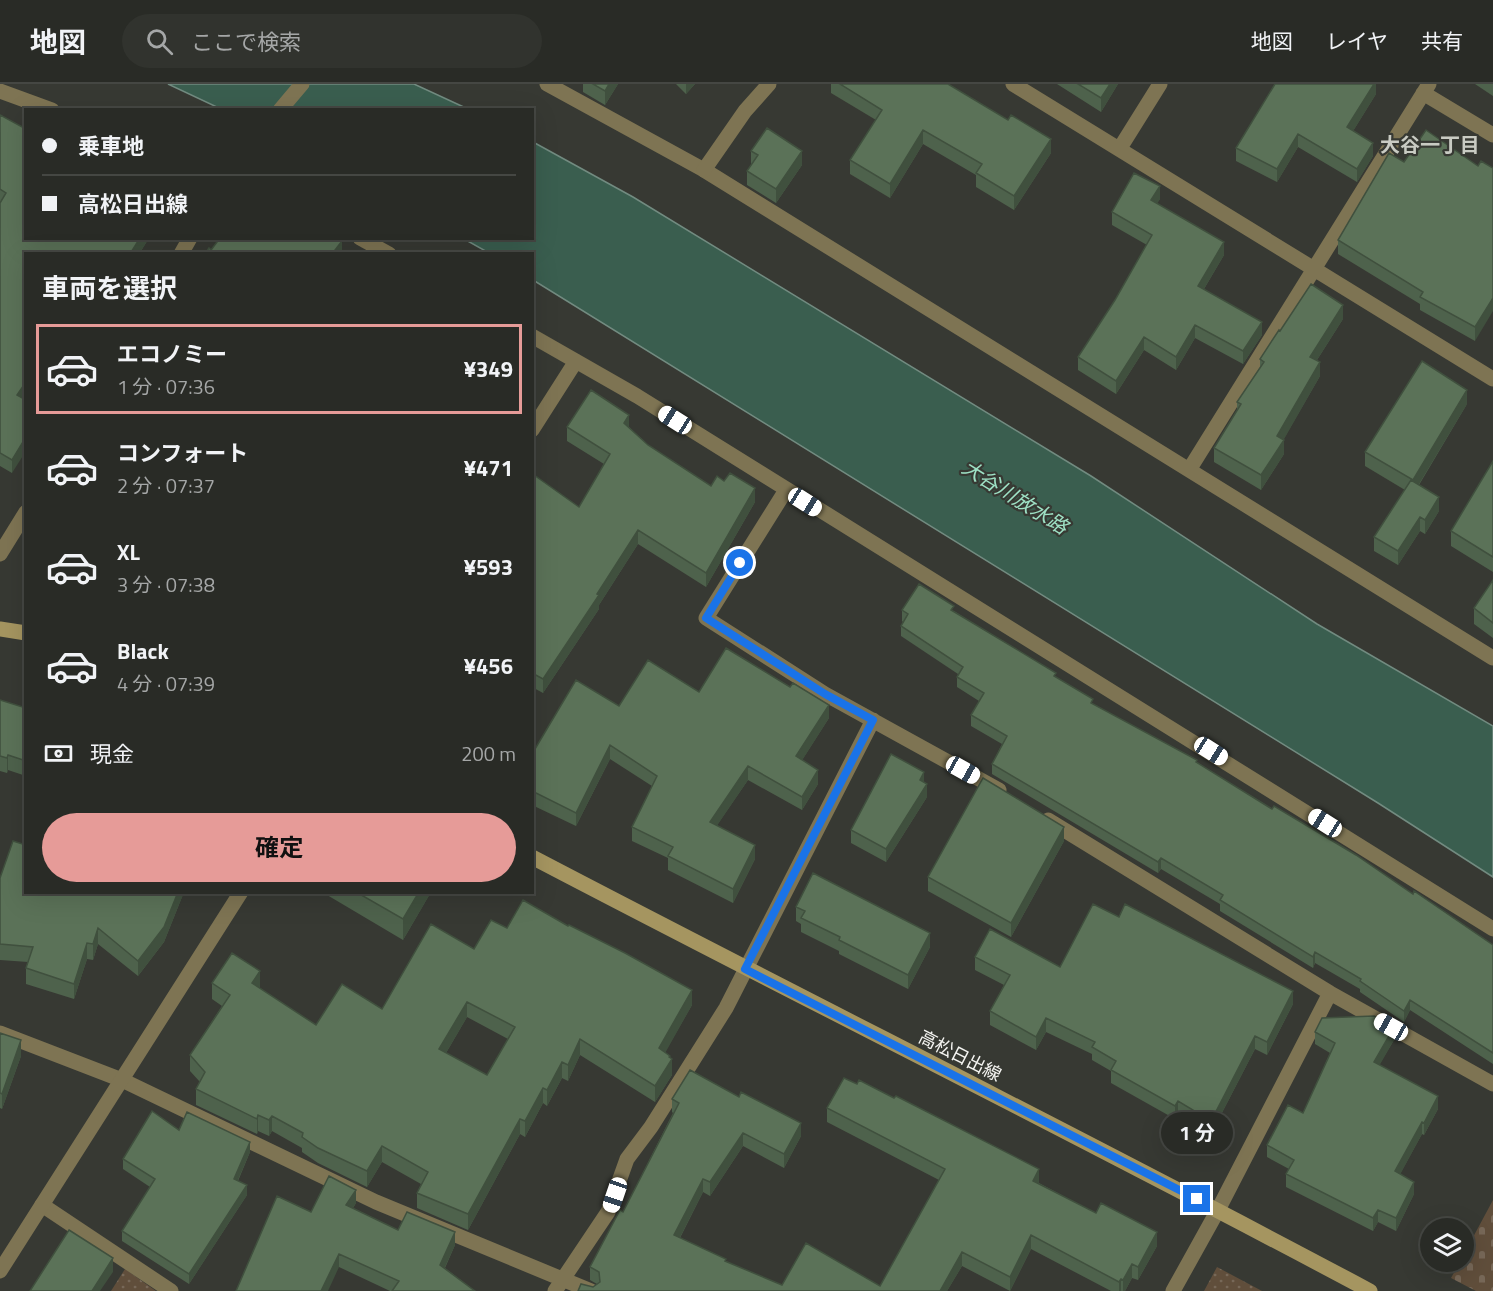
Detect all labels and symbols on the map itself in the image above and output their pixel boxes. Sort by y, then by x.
district label: 大谷一丁目 [1380,129,1480,160]
car [655,403,695,437]
water label: 大谷川放水路 [956,452,1076,543]
car [785,485,825,519]
route start [726,549,753,576]
car [1191,734,1231,768]
car [943,753,983,787]
car [1305,806,1345,840]
car [1371,1010,1411,1044]
street label: 高松日出線 [914,1023,1006,1088]
callout: 1 分 [1161,1112,1233,1154]
car [601,1175,629,1215]
route end [1183,1185,1210,1212]

